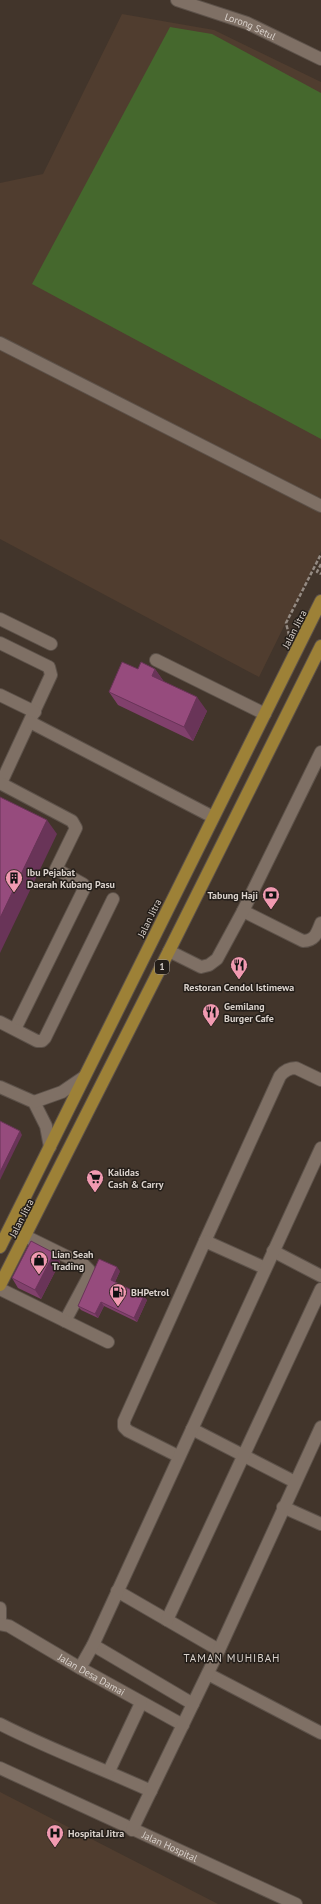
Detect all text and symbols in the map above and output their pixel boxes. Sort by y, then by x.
street label: Lorong Setul [223,10,278,43]
street label: Jalan Jitra [279,608,310,651]
place label: Ibu Pejabat Daerah Kubang Pasu [27,866,115,891]
building icon: Ibu Pejabat Daerah Kubang Pasu [4,868,24,893]
bank icon: Tabung Haji [261,885,281,910]
place label: Tabung Haji [207,889,258,902]
street label: Jalan Jitra [134,897,164,940]
restaurant icon: Restoran Cendol Istimewa [229,955,249,980]
road number: 1 [155,960,169,974]
place label: Restoran Cendol Istimewa [184,981,294,994]
place label: Gemilang Burger Cafe [224,1000,274,1025]
restaurant icon: Gemilang Burger Cafe [201,1002,221,1027]
place label: Kalidas Cash & Carry [108,1166,164,1191]
supermarket icon: Kalidas Cash & Carry [85,1168,105,1193]
street label: Jalan Jitra [6,1197,37,1240]
place label: Lian Seah Trading [52,1248,94,1273]
shop icon: Lian Seah Trading [29,1250,49,1275]
fuel station icon: BHPetrol [108,1282,128,1307]
place label: BHPetrol [131,1286,169,1299]
street label: Jalan Desa Damai [55,1650,127,1699]
district label: TAMAN MUHIBAH [184,1651,281,1665]
hospital icon: Hospital Jitra [45,1823,65,1848]
place label: Hospital Jitra [68,1827,124,1840]
street label: Jalan Hospital [139,1828,200,1865]

